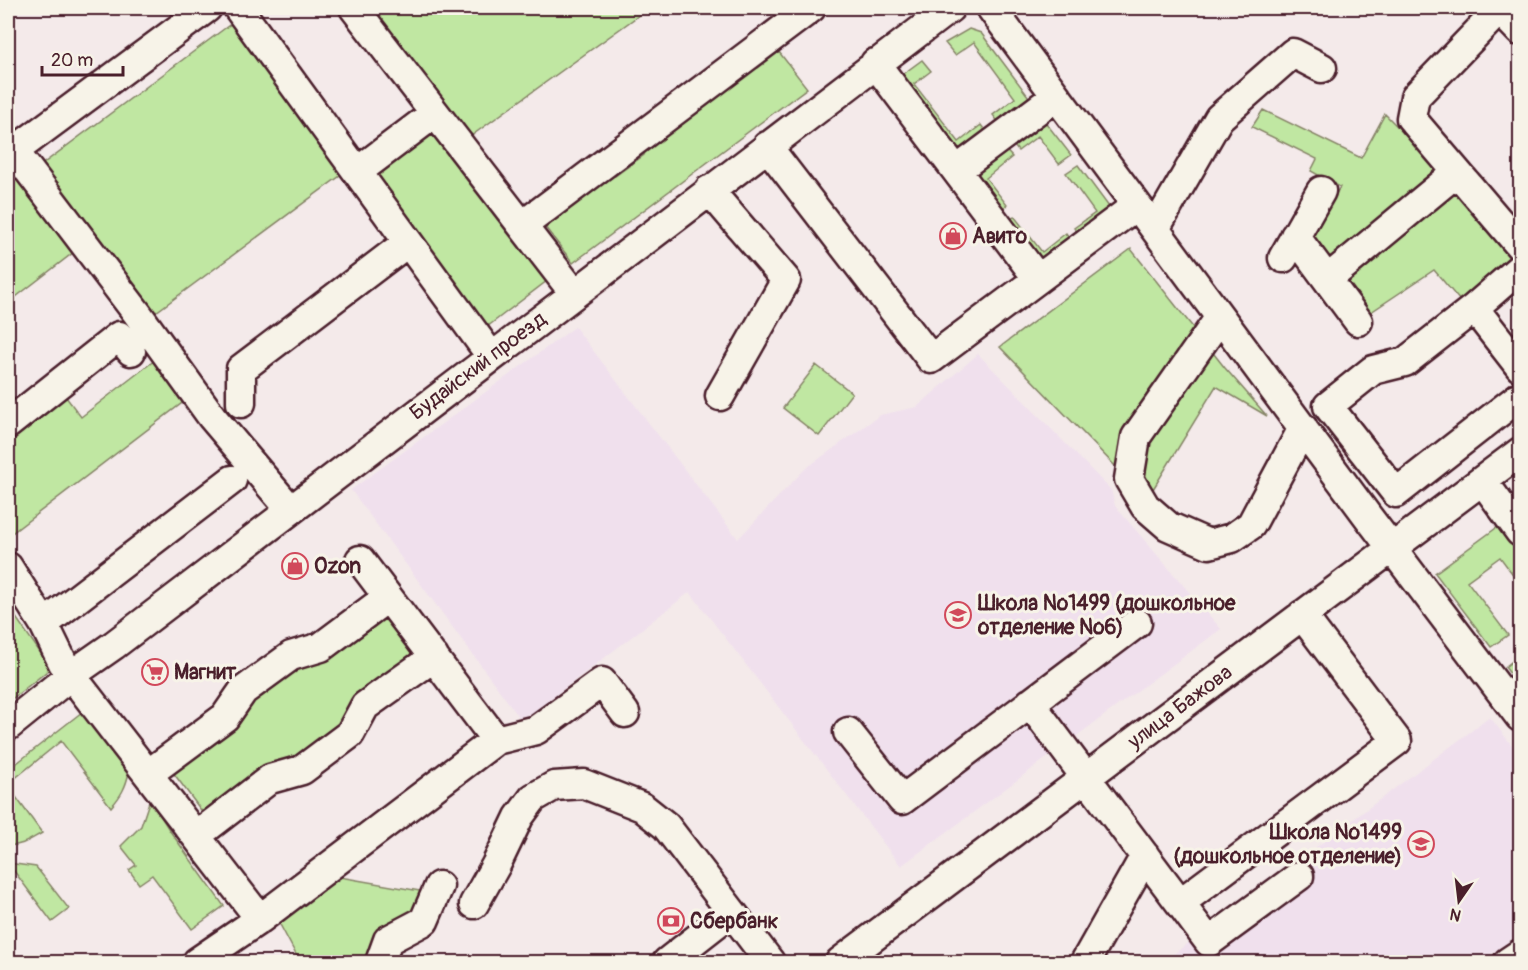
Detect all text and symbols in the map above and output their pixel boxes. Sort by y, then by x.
scale bar [42,39,123,77]
text: 20 m [51,49,93,72]
shop icon: Авито [938,221,968,251]
place label: Авито [972,223,1028,250]
street label: Будайский проезд [404,305,552,426]
shop icon: Ozon [280,551,310,581]
place label: Ozon [314,553,361,580]
place label: Школа №1499 (дошкольное отделение №6) [977,590,1236,641]
school or university icon: Школа №1499 (дошкольное отделение №6) [943,600,973,630]
supermarket icon: Магнит [140,657,170,687]
place label: Магнит [174,659,237,686]
street label: улица Бажова [1122,659,1238,756]
place label: Школа №1499 (дошкольное отделение) [1173,819,1402,870]
school or university icon: Школа №1499 (дошкольное отделение) [1406,829,1436,859]
north arrow [1429,871,1489,931]
text: N [1448,904,1463,926]
bank icon: Сбербанк [656,906,686,936]
place label: Сбербанк [690,908,779,935]

